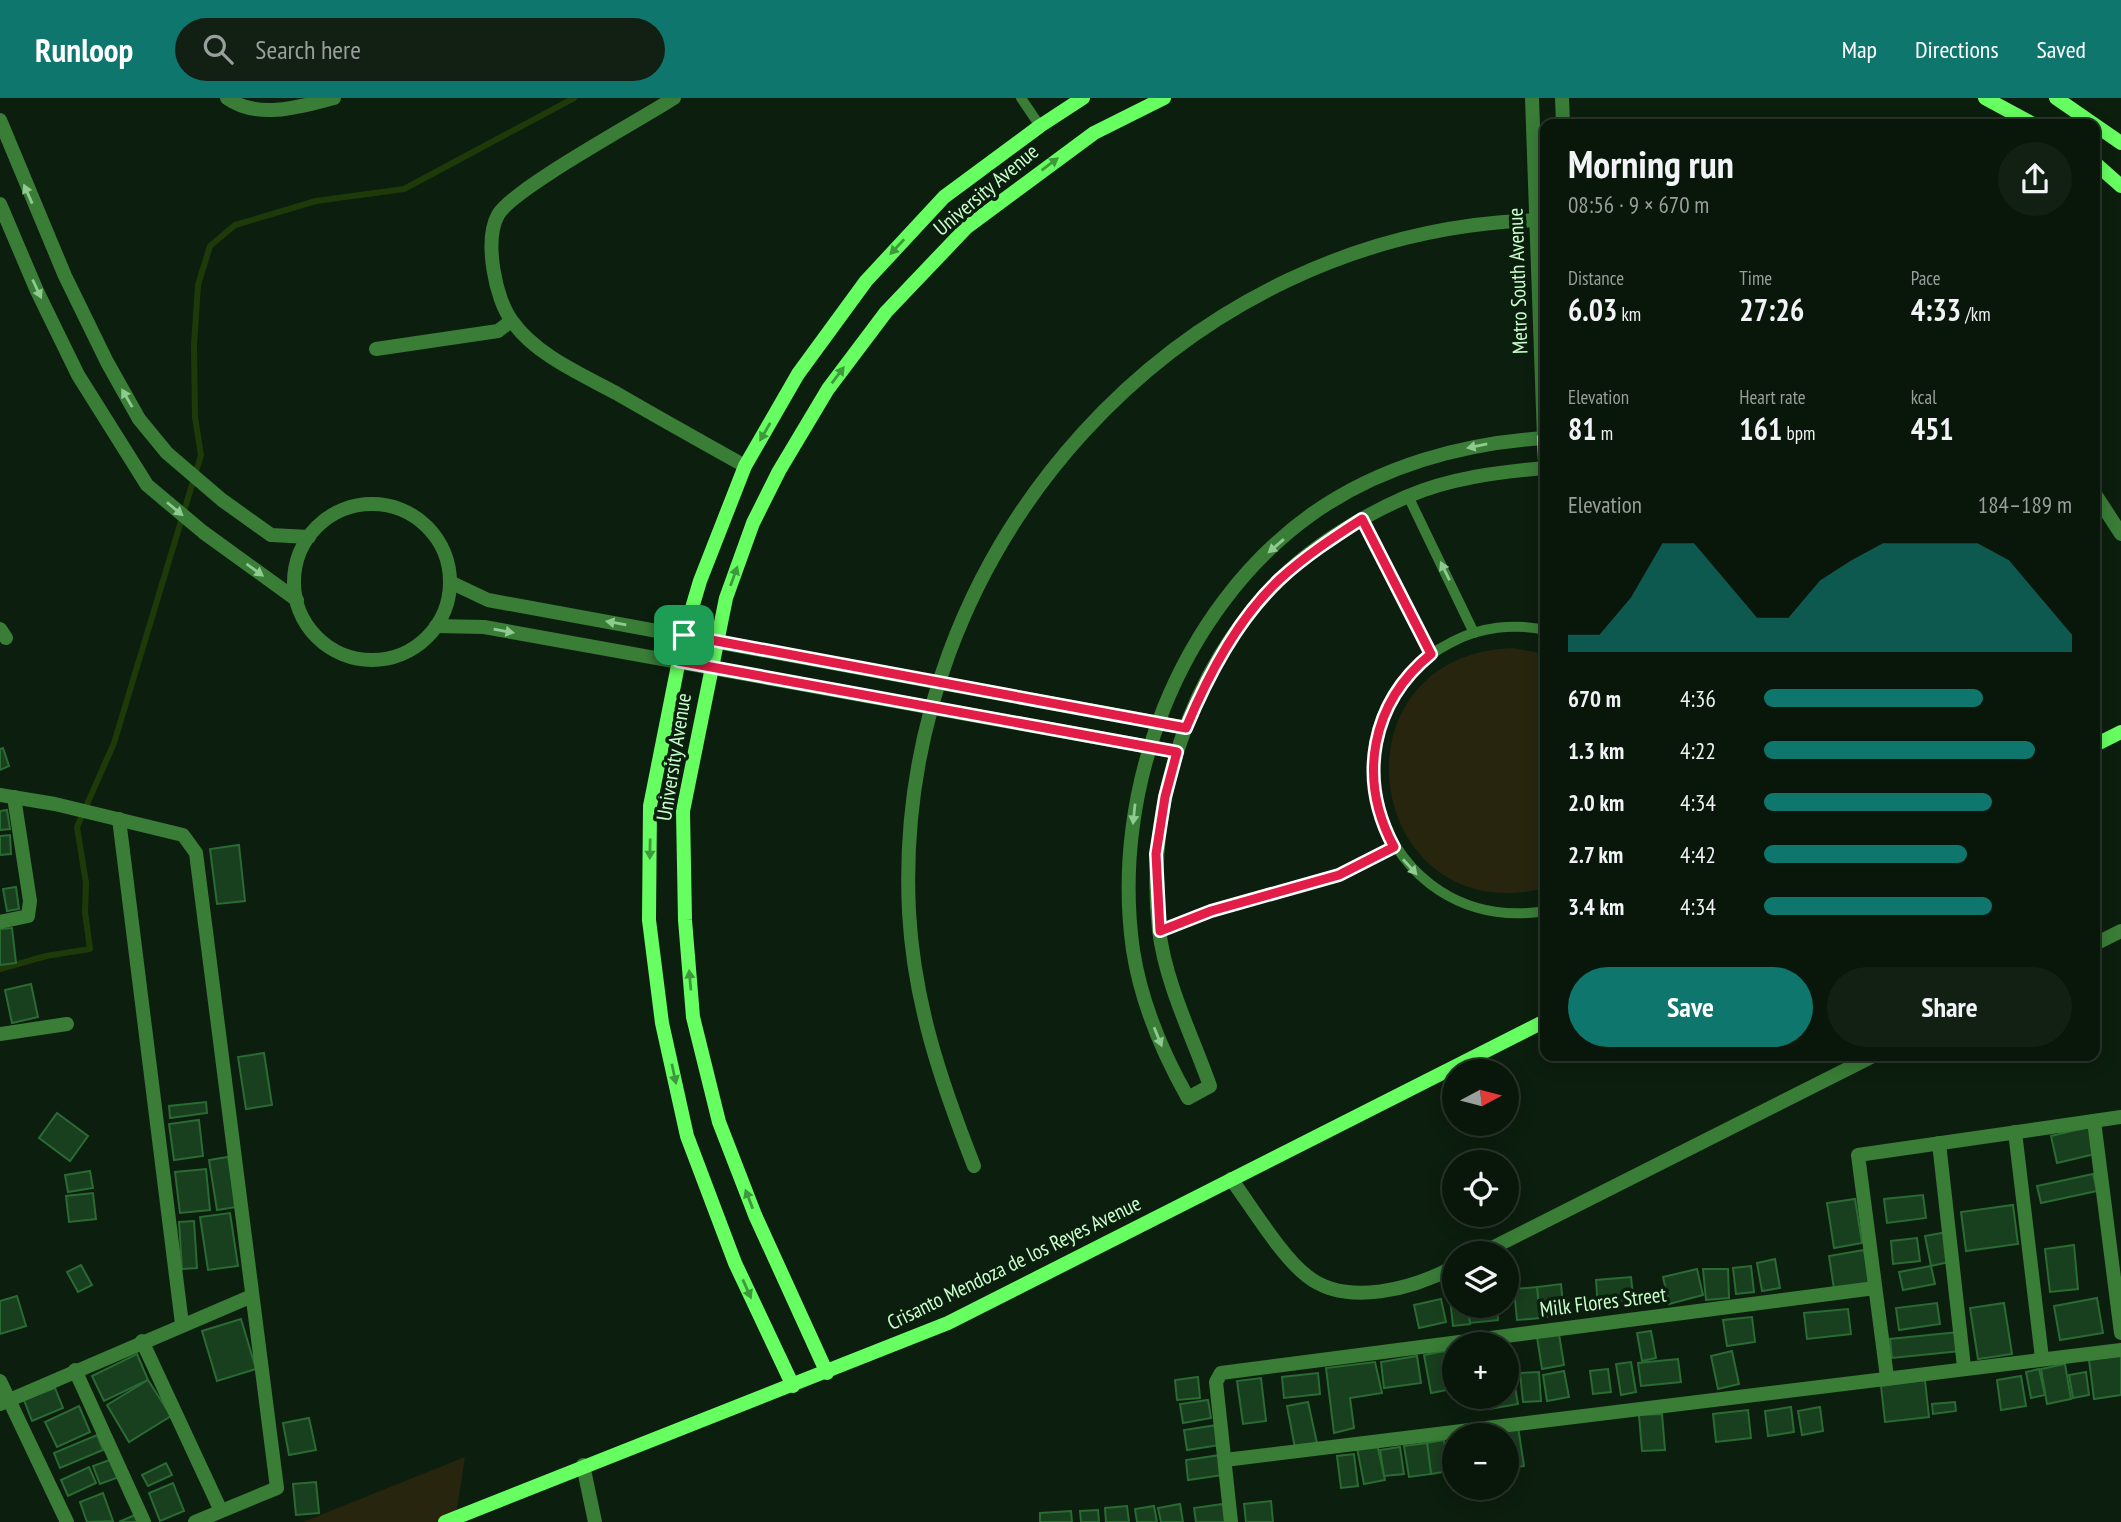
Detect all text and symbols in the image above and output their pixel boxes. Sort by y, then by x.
search box [175,18,665,81]
text: Runloop [35,28,133,71]
icon: search [199,30,237,68]
text: Search here [255,33,361,66]
text: Map [1842,34,1877,65]
text: Directions [1915,34,1999,65]
text: Saved [2037,34,2086,65]
street label: University Avenue [928,138,1044,241]
text: Morning run [1568,139,1734,188]
button: share [1998,142,2072,216]
one-way arrow [1041,156,1059,171]
one-way arrow [22,184,34,204]
text: 08:56 · 9 × 670 m [1568,190,1709,219]
street label: Metro South Avenue [1501,207,1534,355]
one-way arrow [889,239,906,256]
text: Distance [1568,266,1624,290]
text: Time [1739,266,1772,290]
text: Pace [1911,266,1941,290]
one-way arrow [31,279,43,299]
text: 6.03 [1568,290,1617,329]
text: 27:26 [1739,290,1804,329]
text: 4:33 [1911,290,1961,329]
text: km [1617,302,1641,326]
text: /km [1961,302,1991,326]
one-way arrow [831,366,845,384]
text: Elevation [1568,385,1629,409]
text: Heart rate [1739,385,1806,409]
text: kcal [1911,385,1937,409]
one-way arrow [121,389,134,408]
text: 81 [1568,409,1597,448]
text: 161 [1739,409,1782,448]
text: 451 [1911,409,1954,448]
text: m [1597,421,1613,445]
text: bpm [1782,421,1815,445]
one-way arrow [759,422,771,441]
one-way arrow [1466,440,1488,451]
text: Elevation [1568,490,1642,519]
text: 184–189 m [1978,490,2072,519]
one-way arrow [165,501,183,516]
one-way arrow [1267,538,1285,554]
one-way arrow [1439,561,1450,581]
one-way arrow [246,563,264,577]
one-way arrow [729,565,740,586]
pin [654,605,714,665]
icon: arrive [665,616,703,654]
one-way arrow [605,618,627,629]
one-way arrow [493,626,515,637]
text: 670 m [1568,684,1621,713]
text: 4:36 [1680,684,1716,713]
street label: University Avenue [650,691,697,823]
text: 1.3 km [1568,736,1624,765]
text: 4:22 [1680,736,1716,765]
text: 2.0 km [1568,788,1624,817]
text: 4:34 [1680,788,1716,817]
one-way arrow [1128,803,1139,825]
one-way arrow [644,838,656,860]
text: 2.7 km [1568,840,1623,869]
text: 4:42 [1680,840,1716,869]
one-way arrow [1402,858,1418,875]
text: 3.4 km [1568,892,1624,921]
text: 4:34 [1680,892,1716,921]
button: Save [1568,967,1813,1047]
button: Share [1827,967,2072,1047]
one-way arrow [684,969,695,991]
one-way arrow [1153,1027,1164,1048]
north arrow [1442,1059,1519,1136]
map controls [1442,1059,1519,1500]
one-way arrow [668,1063,679,1085]
button: locate [1442,1150,1519,1227]
one-way arrow [743,1188,754,1209]
street label: Crisanto Mendoza de los Reyes Avenue [882,1189,1145,1336]
button: layers [1442,1241,1519,1318]
one-way arrow [741,1279,753,1299]
street label: Milk Flores Street [1538,1280,1668,1323]
button: + [1442,1332,1519,1409]
button: − [1442,1423,1519,1500]

